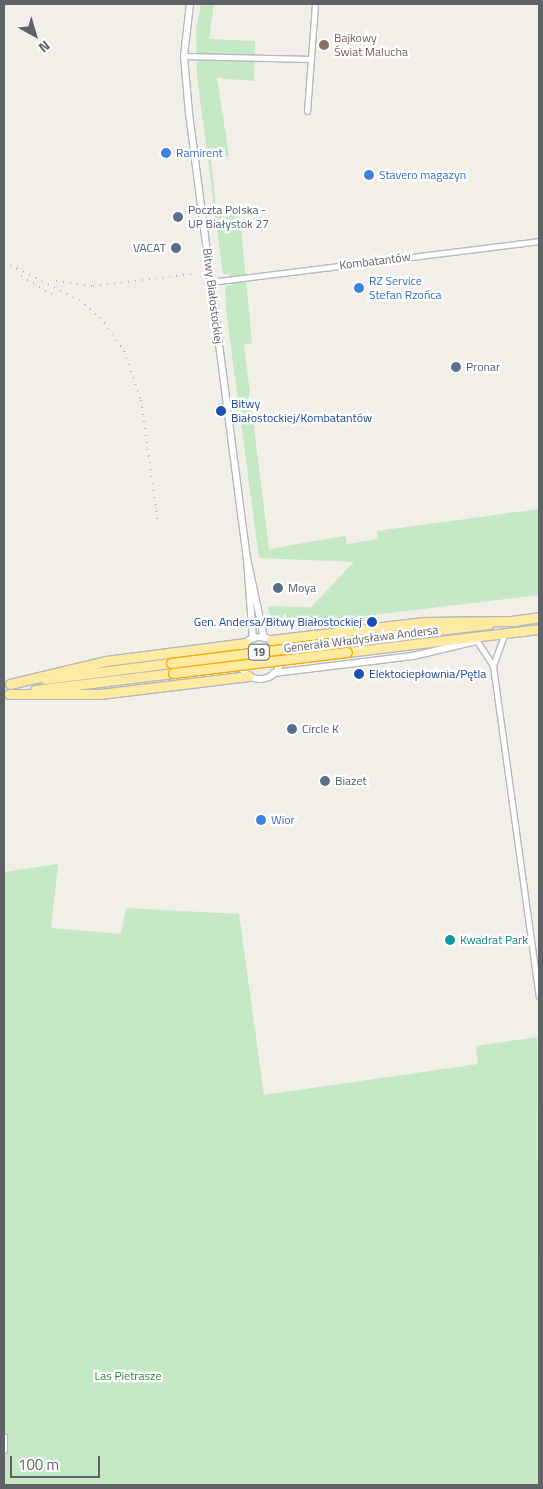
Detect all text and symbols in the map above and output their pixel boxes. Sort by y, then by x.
north arrow [10,10,60,60]
place label: Bajkowy Świat Malucha [334,31,408,59]
text: N [34,36,55,58]
marker: Bajkowy Świat Malucha [318,39,330,51]
place label: Ramirent [176,146,223,160]
marker: Ramirent [160,147,172,159]
place label: Stavero magazyn [379,168,466,182]
marker: Stavero magazyn [363,169,375,181]
place label: Poczta Polska - UP Białystok 27 [188,203,269,231]
marker: Poczta Polska - UP Białystok 27 [172,211,184,223]
place label: VACAT [133,241,166,255]
marker: VACAT [170,242,182,254]
street label: Bitwy Białostockiej [200,247,226,345]
street label: Kombatantów [339,249,411,273]
place label: RZ Service Stefan Rzońca [369,274,442,302]
marker: RZ Service Stefan Rzońca [353,282,365,294]
place label: Pronar [466,360,500,374]
marker: Pronar [450,361,462,373]
place label: Bitwy Białostockiej/Kombatantów [231,397,372,425]
marker: Bitwy Białostockiej/Kombatantów [215,405,227,417]
place label: Moya [288,581,316,595]
marker: Moya [272,582,284,594]
place label: Gen. Andersa/Bitwy Białostockiej [194,615,362,629]
marker: Gen. Andersa/Bitwy Białostockiej [366,616,378,628]
street label: Generała Władysława Andersa [283,622,439,656]
road number: 19 [248,644,270,660]
place label: Elektociepłownia/Pętla [369,667,486,681]
marker: Elektociepłownia/Pętla [353,668,365,680]
place label: Circle K [302,722,339,736]
marker: Circle K [286,723,298,735]
place label: Biazet [335,774,367,788]
marker: Biazet [319,775,331,787]
place label: Wior [271,813,295,827]
marker: Wior [255,814,267,826]
place label: Kwadrat Park [460,933,528,947]
marker: Kwadrat Park [444,934,456,946]
park label: Las Pietrasze [94,1369,162,1383]
scale bar [12,1446,102,1478]
text: 100 m [18,1453,59,1476]

